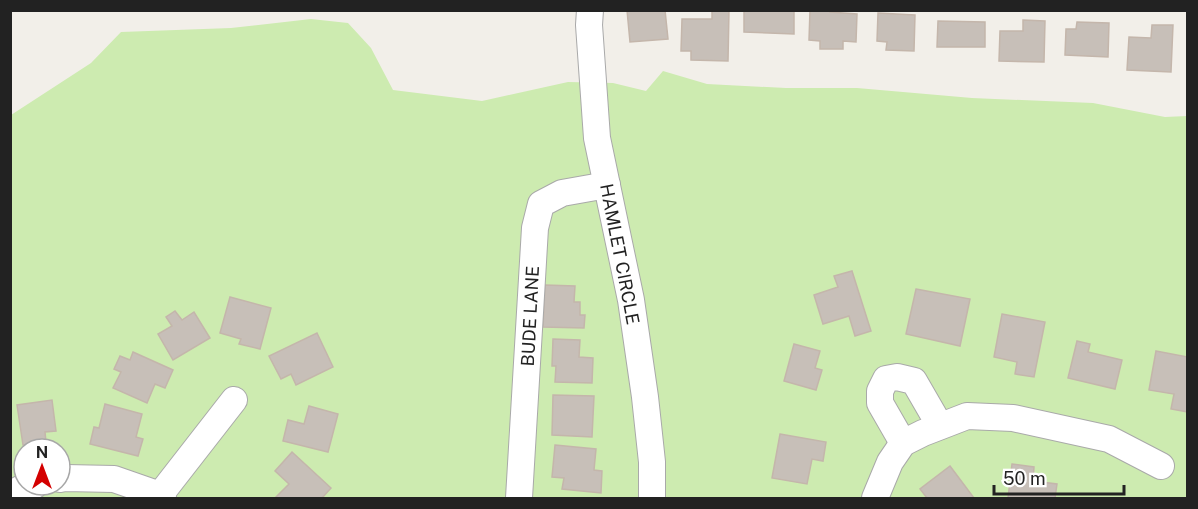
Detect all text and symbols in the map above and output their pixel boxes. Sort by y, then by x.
street label: HAMLET CIRCLE [596,182,644,326]
street label: BUDE LANE [517,265,543,367]
north arrow [12,437,72,497]
text: N [36,443,48,462]
scale bar [994,458,1124,496]
text: 50 m [1003,468,1046,489]

